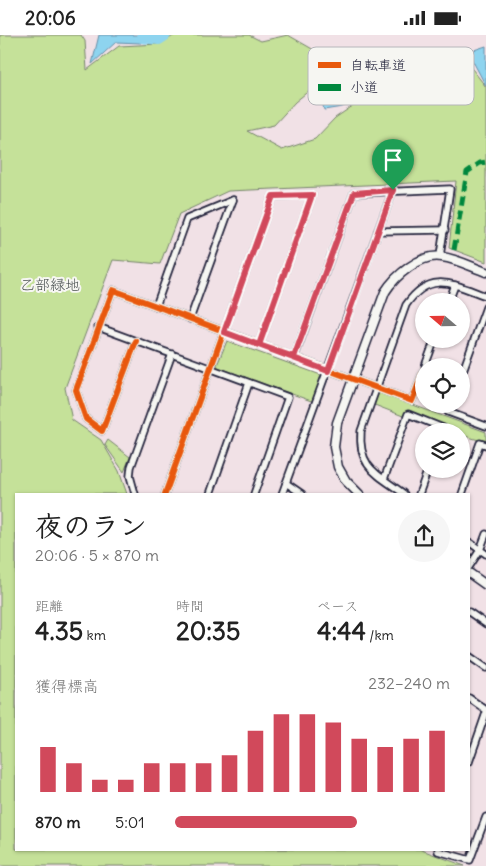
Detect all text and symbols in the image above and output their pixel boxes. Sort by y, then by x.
text: 20:06 [25,6,76,30]
legend [308,47,474,105]
text: 自転車道 [350,56,406,74]
text: 小道 [350,78,378,96]
pin [372,139,414,190]
icon: arrive [379,146,407,174]
park label: 乙部緑地 [20,275,80,294]
north arrow [415,293,470,347]
map controls [415,293,470,478]
button: locate [415,358,470,413]
button: layers [415,423,470,478]
text: 夜のラン [35,508,147,544]
button: share [398,510,450,562]
text: 20:06 · 5 × 870 m [35,545,159,565]
text: 距離 [35,597,63,615]
text: 時間 [176,597,204,615]
text: ペース [317,597,358,615]
text: 4.35 [35,615,83,647]
text: 20:35 [176,615,240,647]
text: 4:44 [317,615,366,647]
text: km [83,626,106,644]
text: /km [366,626,394,644]
text: 232–240 m [368,673,450,693]
text: 獲得標高 [35,676,99,696]
text: 870 m [35,812,80,832]
text: 5:01 [115,812,145,832]

